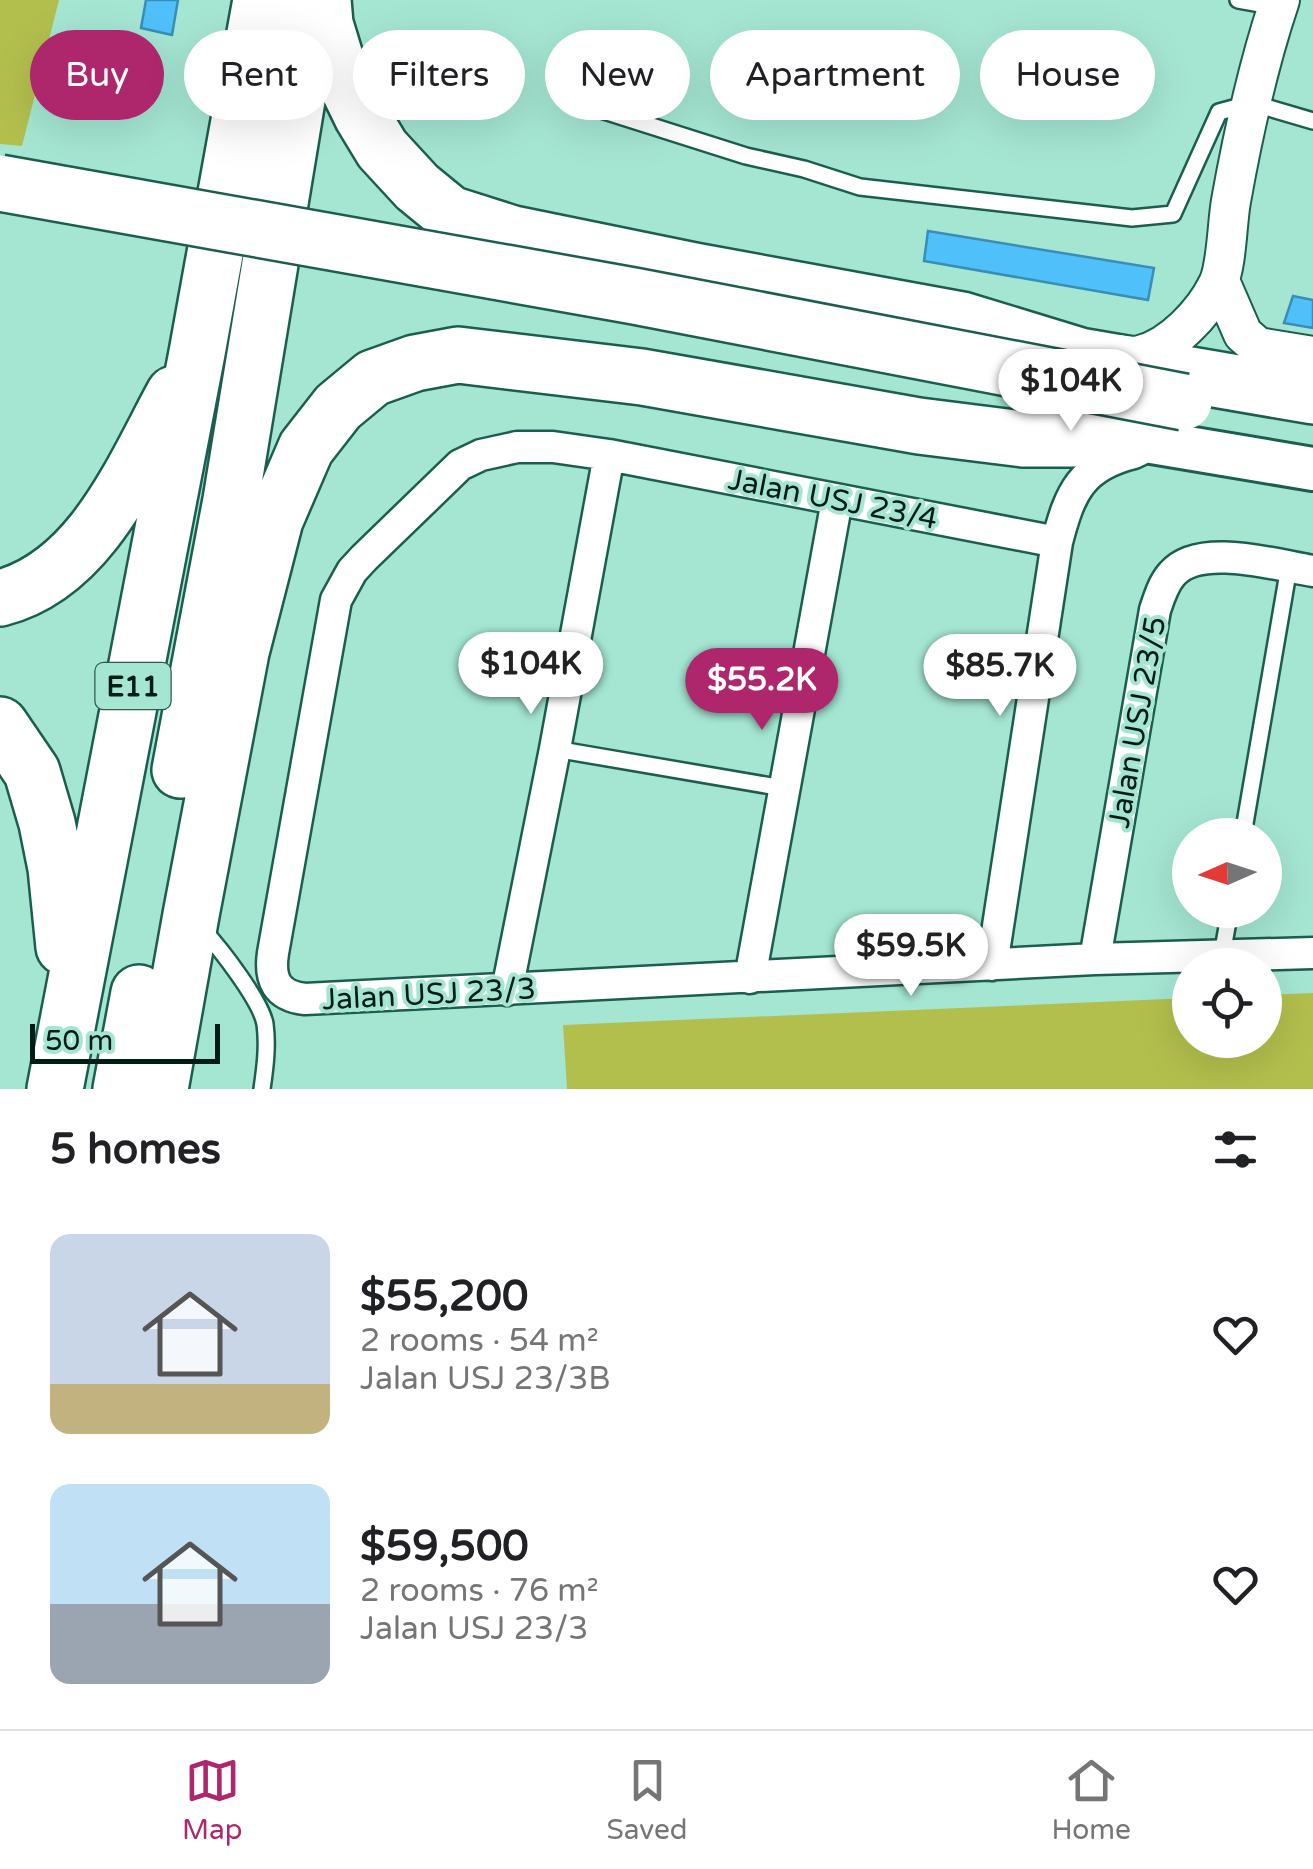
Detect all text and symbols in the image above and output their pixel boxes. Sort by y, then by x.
chip: Buy [30,30,164,120]
chip: Rent [184,30,333,120]
chip: Filters [353,30,525,120]
chip: New [545,30,690,120]
chip: Apartment [710,30,960,120]
chip: House [980,30,1155,120]
pin: $104K [1001,349,1141,434]
text: $104K [1020,362,1122,400]
street label: Jalan USJ 23/4 [725,461,941,538]
street label: Jalan USJ 23/5 [1101,613,1174,831]
pin: $104K [461,632,601,717]
pin: $85.7K [919,634,1081,719]
text: $104K [480,645,582,683]
text: $85.7K [945,647,1055,685]
pin: $55.2K [681,648,843,733]
text: $55.2K [707,661,817,699]
road number: E11 [96,663,170,709]
north arrow [1172,818,1282,928]
map controls [1172,818,1282,1058]
pin: $59.5K [830,914,992,999]
text: $59.5K [856,927,966,965]
button: locate [1172,948,1282,1058]
street label: Jalan USJ 23/3 [321,970,537,1019]
scale bar [30,1019,220,1064]
text: 50 m [45,1024,113,1058]
icon: filters [1208,1122,1263,1177]
text: 5 homes [50,1124,221,1175]
text: $55,200 [360,1271,528,1322]
icon: home [130,1274,250,1394]
icon: heart [1208,1307,1263,1362]
text: 2 rooms · 54 m² [360,1322,599,1360]
text: Jalan USJ 23/3B [360,1360,611,1398]
text: $59,500 [360,1521,529,1572]
icon: home [130,1524,250,1644]
icon: heart [1208,1557,1263,1612]
text: 2 rooms · 76 m² [360,1572,599,1610]
text: Jalan USJ 23/3 [360,1610,588,1648]
tab: Map [182,1753,243,1847]
tab: Saved [607,1753,688,1847]
tab: Home [1052,1753,1131,1847]

